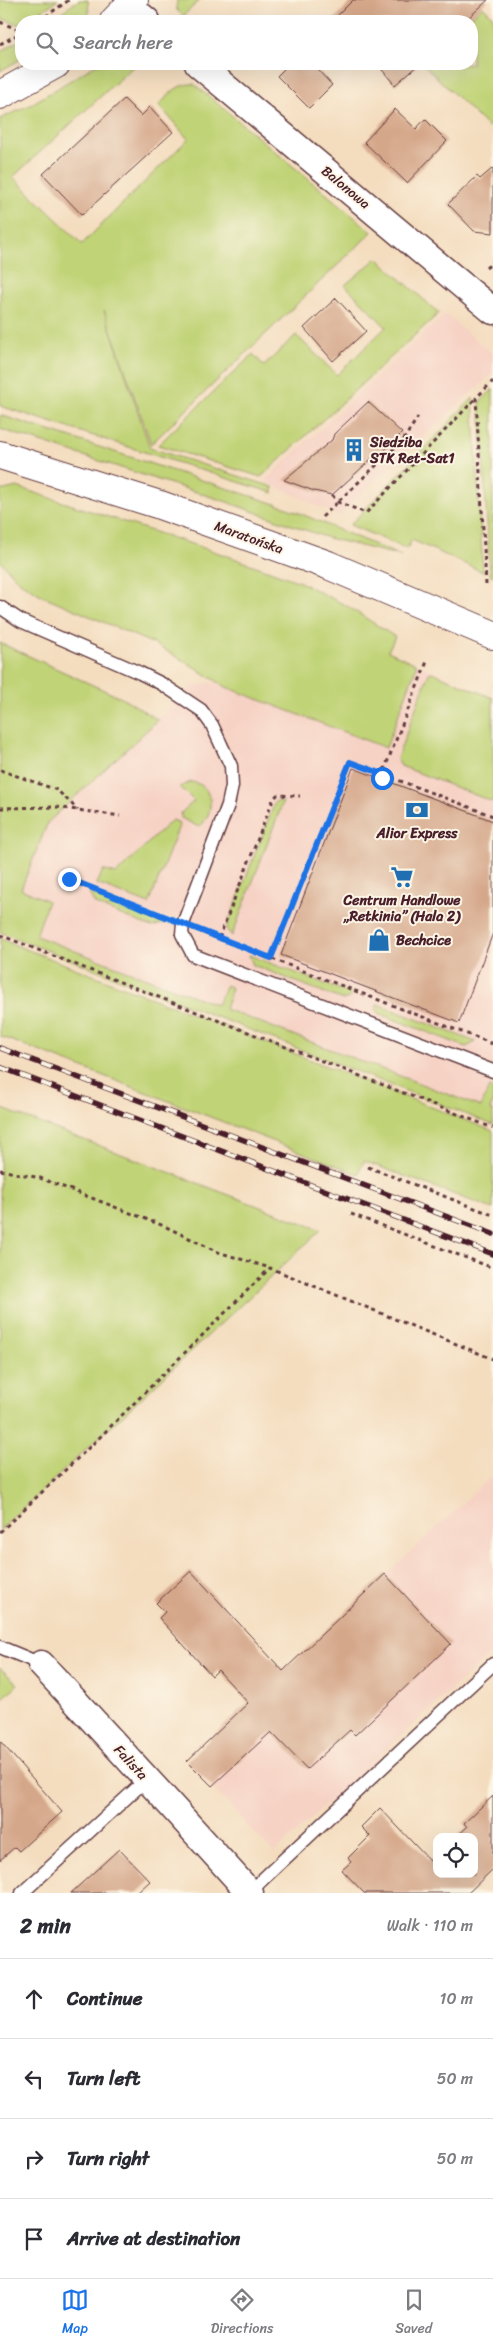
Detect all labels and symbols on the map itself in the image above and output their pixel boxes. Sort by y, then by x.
street label: Balonowa [315,159,376,216]
place label: Siedziba STK Ret-Sat1 [369,430,455,471]
building icon: Siedziba STK Ret-Sat1 [341,437,367,463]
street label: Maratońska [211,513,287,562]
route start [371,767,394,790]
bank icon: Alior Express [404,797,430,823]
place label: Alior Express [376,821,458,846]
supermarket icon: Centrum Handlowe „Retkinia” (Hala 2) [389,864,415,890]
route end [58,868,81,891]
place label: Centrum Handlowe „Retkinia” (Hala 2) [342,888,461,929]
shop icon: Bechcice [366,927,392,953]
place label: Bechcice [396,928,451,953]
street label: Falista [107,1739,154,1786]

